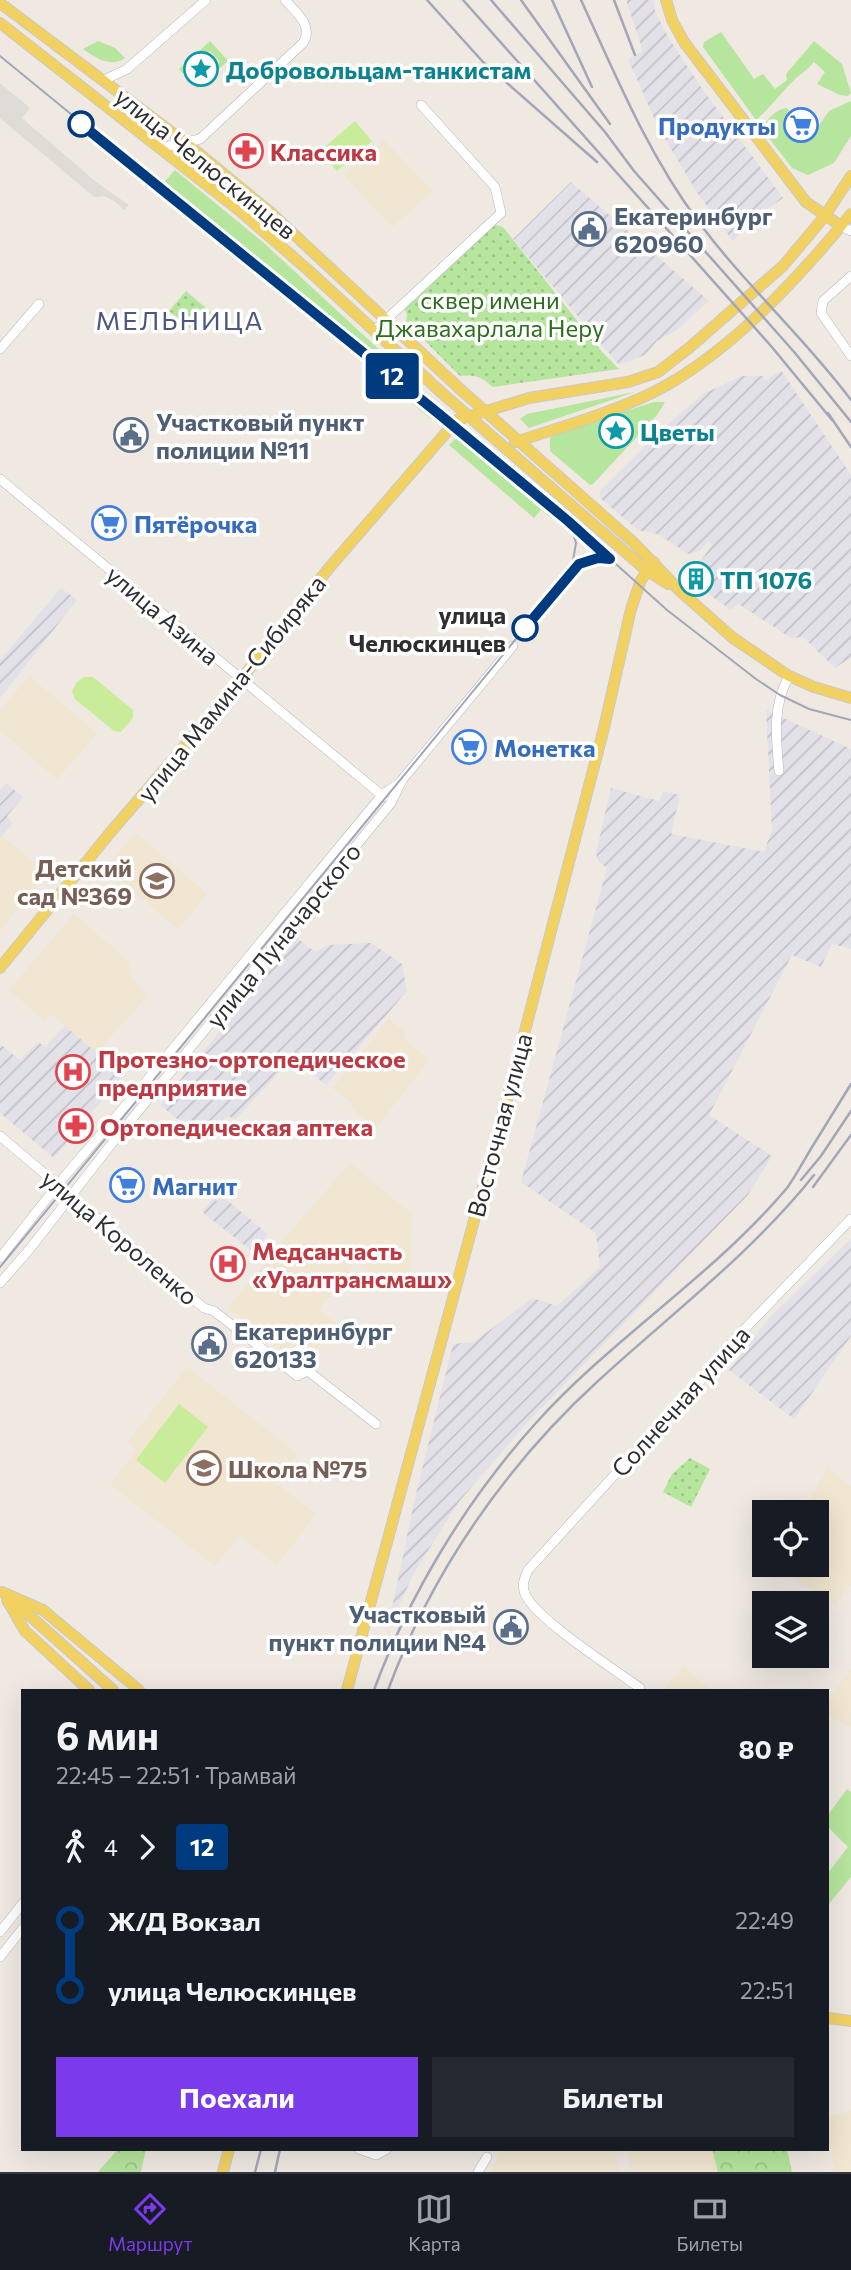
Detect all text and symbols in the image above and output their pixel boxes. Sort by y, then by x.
place icon: Добровольцам-танкистам [182,50,220,88]
place label: Добровольцам-танкистам [226,55,532,84]
street label: улица Челюскинцев [110,81,302,245]
supermarket icon: Продукты [782,106,820,144]
unlabelled marker [68,111,94,137]
place label: Продукты [658,111,776,140]
pharmacy icon: Классика [227,132,265,170]
place label: Классика [270,137,377,166]
place label: Екатеринбург 620960 [614,201,773,258]
public building icon: Екатеринбург 620960 [570,210,608,248]
park label: сквер имени Джавахарлала Неру [376,285,604,342]
district label: МЕЛЬНИЦА [95,304,265,335]
line badge: 12 [360,353,424,399]
text: 12 [380,361,404,390]
place label: Участковый пункт полиции №11 [156,407,365,464]
place icon: Цветы [597,412,635,450]
public building icon: Участковый пункт полиции №11 [112,416,150,454]
place label: Цветы [640,417,715,446]
supermarket icon: Пятёрочка [90,504,128,542]
place label: Пятёрочка [134,509,257,538]
street label: улица Азина [101,559,225,671]
building icon: ТП 1076 [677,560,715,598]
place label: ТП 1076 [720,565,812,594]
street label: улица Мамина-Сибиряка [131,569,331,807]
place label: улица Челюскинцев [349,600,506,657]
marker: улица Челюскинцев [512,615,538,641]
supermarket icon: Монетка [450,728,488,766]
place label: Монетка [494,733,596,762]
street label: улица Луначарского [200,837,366,1033]
place label: Детский сад №369 [17,853,132,910]
school or university icon: Детский сад №369 [138,862,176,900]
street label: Восточная улица [461,1030,537,1220]
place label: Протезно-ортопедическое предприятие [98,1044,406,1101]
hospital icon: Протезно-ортопедическое предприятие [54,1053,92,1091]
pharmacy icon: Ортопедическая аптека [57,1107,95,1145]
place label: Ортопедическая аптека [100,1112,373,1141]
street label: улица Короленко [36,1163,204,1311]
supermarket icon: Магнит [108,1166,146,1204]
place label: Магнит [152,1171,238,1200]
place label: Медсанчасть «Уралтрансмаш» [252,1236,452,1293]
hospital icon: Медсанчасть «Уралтрансмаш» [209,1245,247,1283]
place label: Екатеринбург 620133 [234,1316,393,1373]
street label: Солнечная улица [605,1320,755,1482]
public building icon: Екатеринбург 620133 [190,1325,228,1363]
school or university icon: Школа №75 [185,1449,223,1487]
place label: Школа №75 [228,1454,368,1483]
map controls [752,1500,829,1668]
button: locate [752,1500,829,1577]
button: layers [752,1591,829,1668]
place label: Участковый пункт полиции №4 [268,1599,486,1656]
public building icon: Участковый пункт полиции №4 [492,1608,530,1646]
text: 6 мин [56,1711,159,1758]
text: 80 ₽ [739,1733,794,1764]
text: 22:45 – 22:51 · Трамвай [56,1761,296,1789]
icon: walk [56,1828,94,1866]
icon: forward [128,1828,166,1866]
text: 12 [190,1832,214,1861]
text: 4 [104,1833,118,1861]
text: Ж/Д Вокзал [108,1905,261,1936]
text: 22:49 [735,1906,794,1934]
text: улица Челюскинцев [108,1975,357,2006]
text: 22:51 [740,1976,794,2004]
button: Поехали [56,2057,418,2137]
button: Билеты [432,2057,794,2137]
tab: Маршрут [108,2190,192,2255]
tab: Карта [408,2190,461,2255]
tab: Билеты [677,2190,743,2255]

